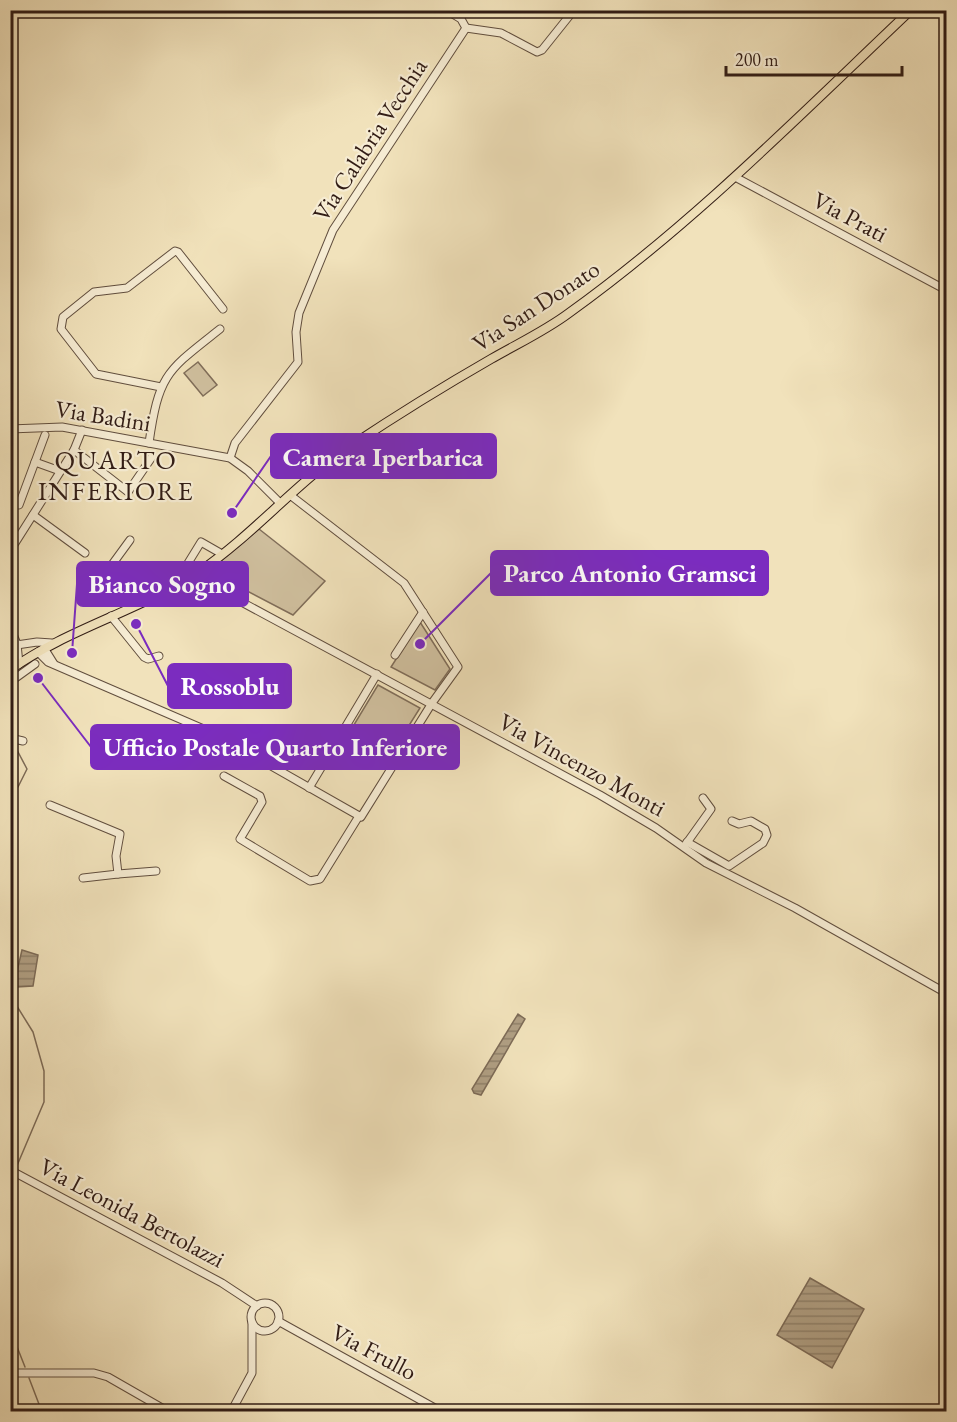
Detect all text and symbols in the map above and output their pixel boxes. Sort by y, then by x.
scale bar [726,39,902,77]
text: 200 m [735,48,779,71]
street label: Via Calabria Vecchia [305,52,434,227]
street label: Via Prati [808,184,893,249]
street label: Via San Donato [466,253,605,358]
street label: Via Badini [53,393,153,438]
callout: Camera Iperbarica [271,434,496,478]
text: Camera Iperbarica [283,440,484,474]
district label: QUARTO INFERIORE [38,442,194,508]
callout: Parco Antonio Gramsci [491,551,768,595]
text: Parco Antonio Gramsci [503,556,757,590]
callout: Bianco Sogno [77,562,248,606]
text: Bianco Sogno [89,567,235,601]
callout: Rossoblu [168,664,291,708]
text: Rossoblu [180,669,280,703]
street label: Via Vincenzo Monti [493,706,671,823]
callout: Ufficio Postale Quarto Inferiore [91,725,459,769]
text: Ufficio Postale Quarto Inferiore [103,730,447,764]
street label: Via Leonida Bertolazzi [34,1151,230,1275]
street label: Via Frullo [326,1316,422,1387]

